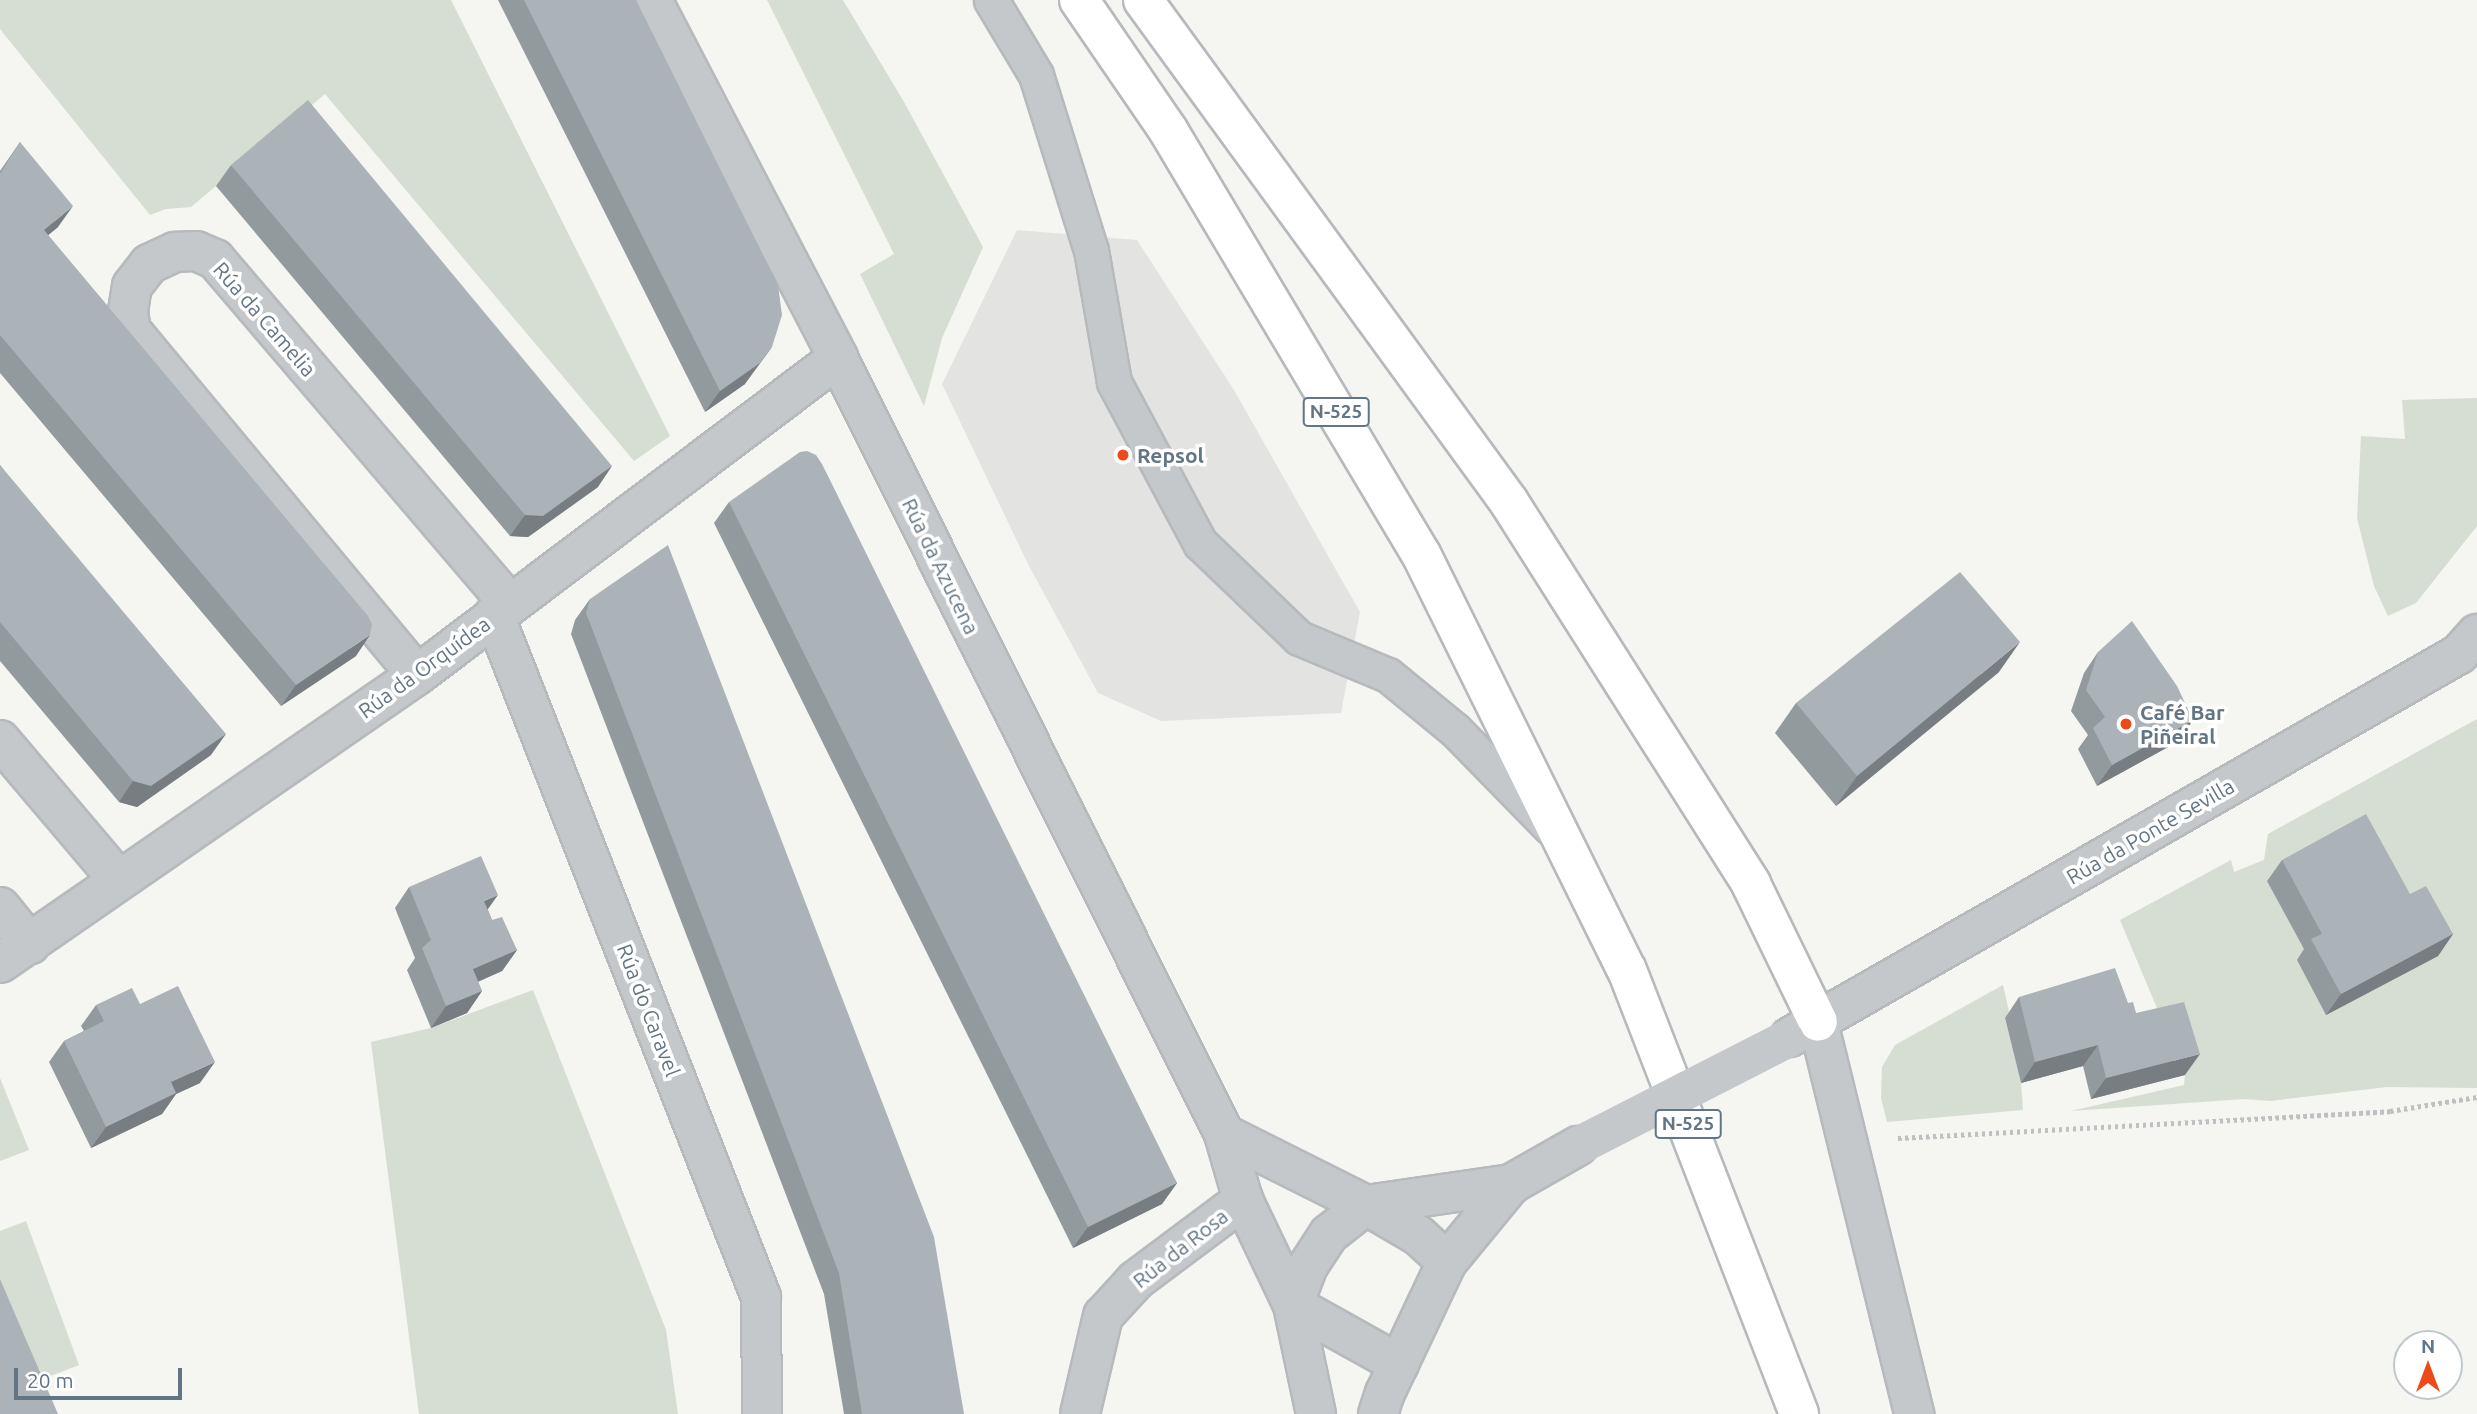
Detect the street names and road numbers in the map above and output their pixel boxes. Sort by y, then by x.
street label: Rúa da Camelia [208,257,322,381]
road number: N-525 [1301,396,1371,428]
street label: Rúa da Azucena [897,494,985,638]
street label: Rúa da Orquídea [353,611,495,723]
street label: Rúa da Ponte Sevilla [2062,773,2238,889]
street label: Rúa do Caravel [612,940,686,1080]
road number: N-525 [1653,1108,1723,1140]
street label: Rúa da Rosa [1127,1203,1233,1293]

